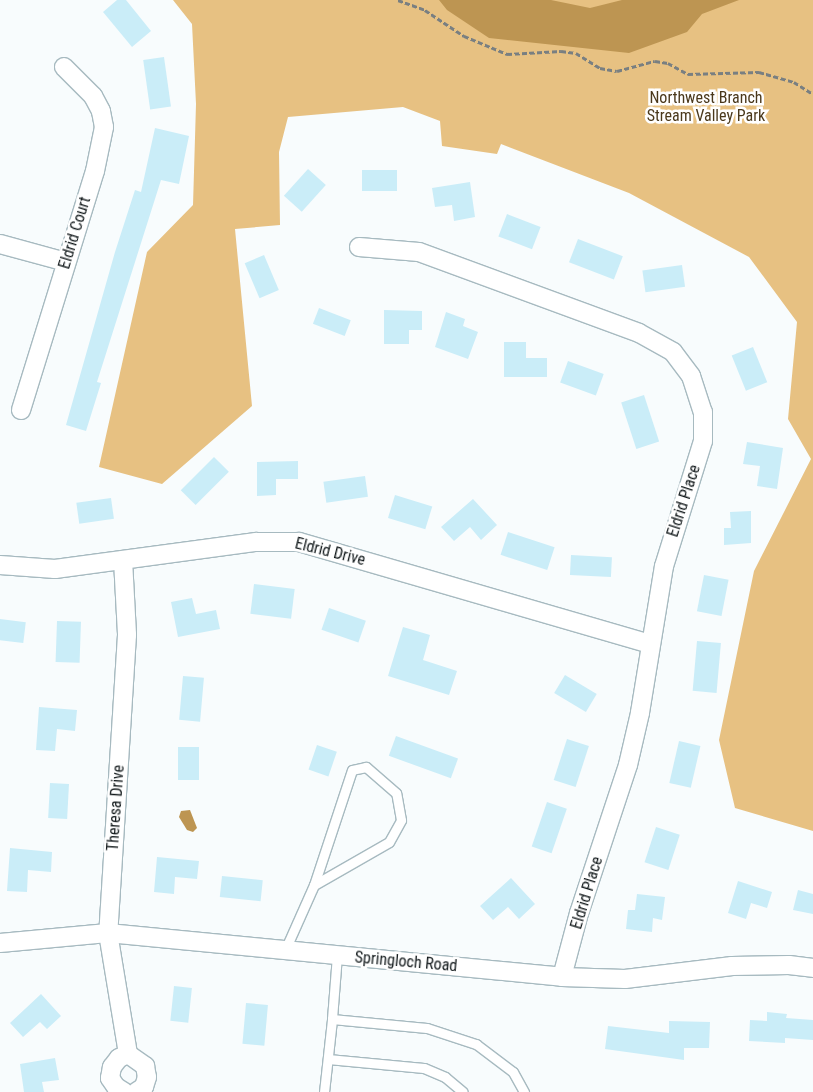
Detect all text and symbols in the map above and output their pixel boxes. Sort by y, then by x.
park label: Northwest Branch Stream Valley Park [647,88,765,126]
street label: Eldrid Court [55,195,95,271]
street label: Eldrid Place [663,462,705,540]
street label: Eldrid Drive [293,534,367,570]
street label: Theresa Drive [103,764,129,852]
street label: Eldrid Place [567,854,607,932]
street label: Springloch Road [354,948,458,976]

